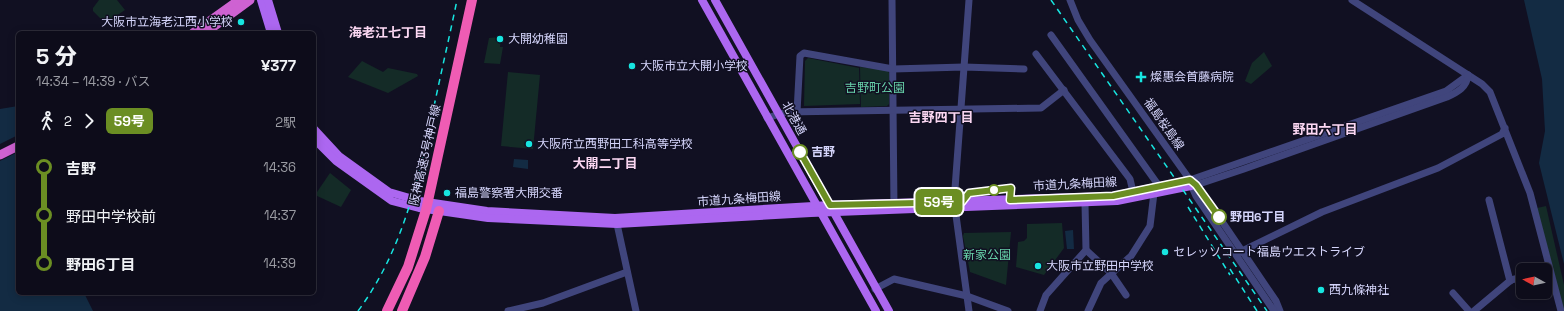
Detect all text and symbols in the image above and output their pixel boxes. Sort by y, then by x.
place label: 大阪市立海老江西小学校 [101,14,233,30]
marker: 大阪市立海老江西小学校 [236,17,246,27]
district label: 海老江七丁目 [349,24,427,41]
place label: 大開幼稚園 [508,31,568,47]
marker: 大開幼稚園 [495,34,505,44]
text: 5 分 [36,42,77,70]
text: ¥377 [261,56,296,75]
place label: 大阪市立大開小学校 [640,58,748,74]
marker: 大阪市立大開小学校 [627,61,637,71]
place label: 燦惠会首藤病院 [1150,69,1234,85]
marker: 燦惠会首藤病院 [1135,71,1147,83]
text: 14:34 – 14:39 · バス [36,73,150,90]
park label: 吉野町公園 [845,80,905,96]
street label: 福島桜島線 [1140,95,1188,153]
street label: 北港通 [778,98,810,138]
street label: 阪神高速3号神戸線 [406,103,444,207]
district label: 吉野四丁目 [908,109,974,126]
icon: walk [36,110,58,132]
icon: forward [78,110,100,132]
text: 59号 [114,112,145,130]
text: 2 [64,113,72,130]
text: 2駅 [275,114,296,131]
district label: 野田六丁目 [1292,121,1358,138]
place label: 大阪府立西野田工科高等学校 [537,136,693,152]
marker: 大阪府立西野田工科高等学校 [524,139,534,149]
marker: 吉野 [792,144,808,160]
place label: 吉野 [811,144,835,160]
district label: 大開二丁目 [572,155,638,172]
text: 吉野 [66,159,96,178]
text: 14:36 [263,159,296,176]
street label: 市道九条梅田線 [1033,174,1117,194]
unlabelled marker [988,184,1000,196]
place label: 福島警察署大開交番 [455,185,563,201]
marker: 福島警察署大開交番 [442,188,452,198]
street label: 市道九条梅田線 [697,188,781,210]
line badge: 59号 [916,189,962,215]
text: 59号 [923,193,955,211]
text: 野田中学校前 [66,207,156,226]
text: 14:37 [264,207,296,224]
marker: 野田6丁目 [1211,209,1227,225]
place label: 野田6丁目 [1230,209,1285,225]
place label: セレッソコート福島ウエストライブ [1173,244,1365,260]
park label: 新家公園 [963,247,1011,263]
marker: セレッソコート福島ウエストライブ [1160,247,1170,257]
text: 野田6丁目 [66,255,135,274]
text: 14:39 [263,255,296,272]
place label: 大阪市立野田中学校 [1046,258,1154,274]
marker: 大阪市立野田中学校 [1033,261,1043,271]
north arrow [1516,263,1552,299]
map controls [1516,263,1552,299]
place label: 西九條神社 [1329,282,1389,298]
marker: 西九條神社 [1316,285,1326,295]

